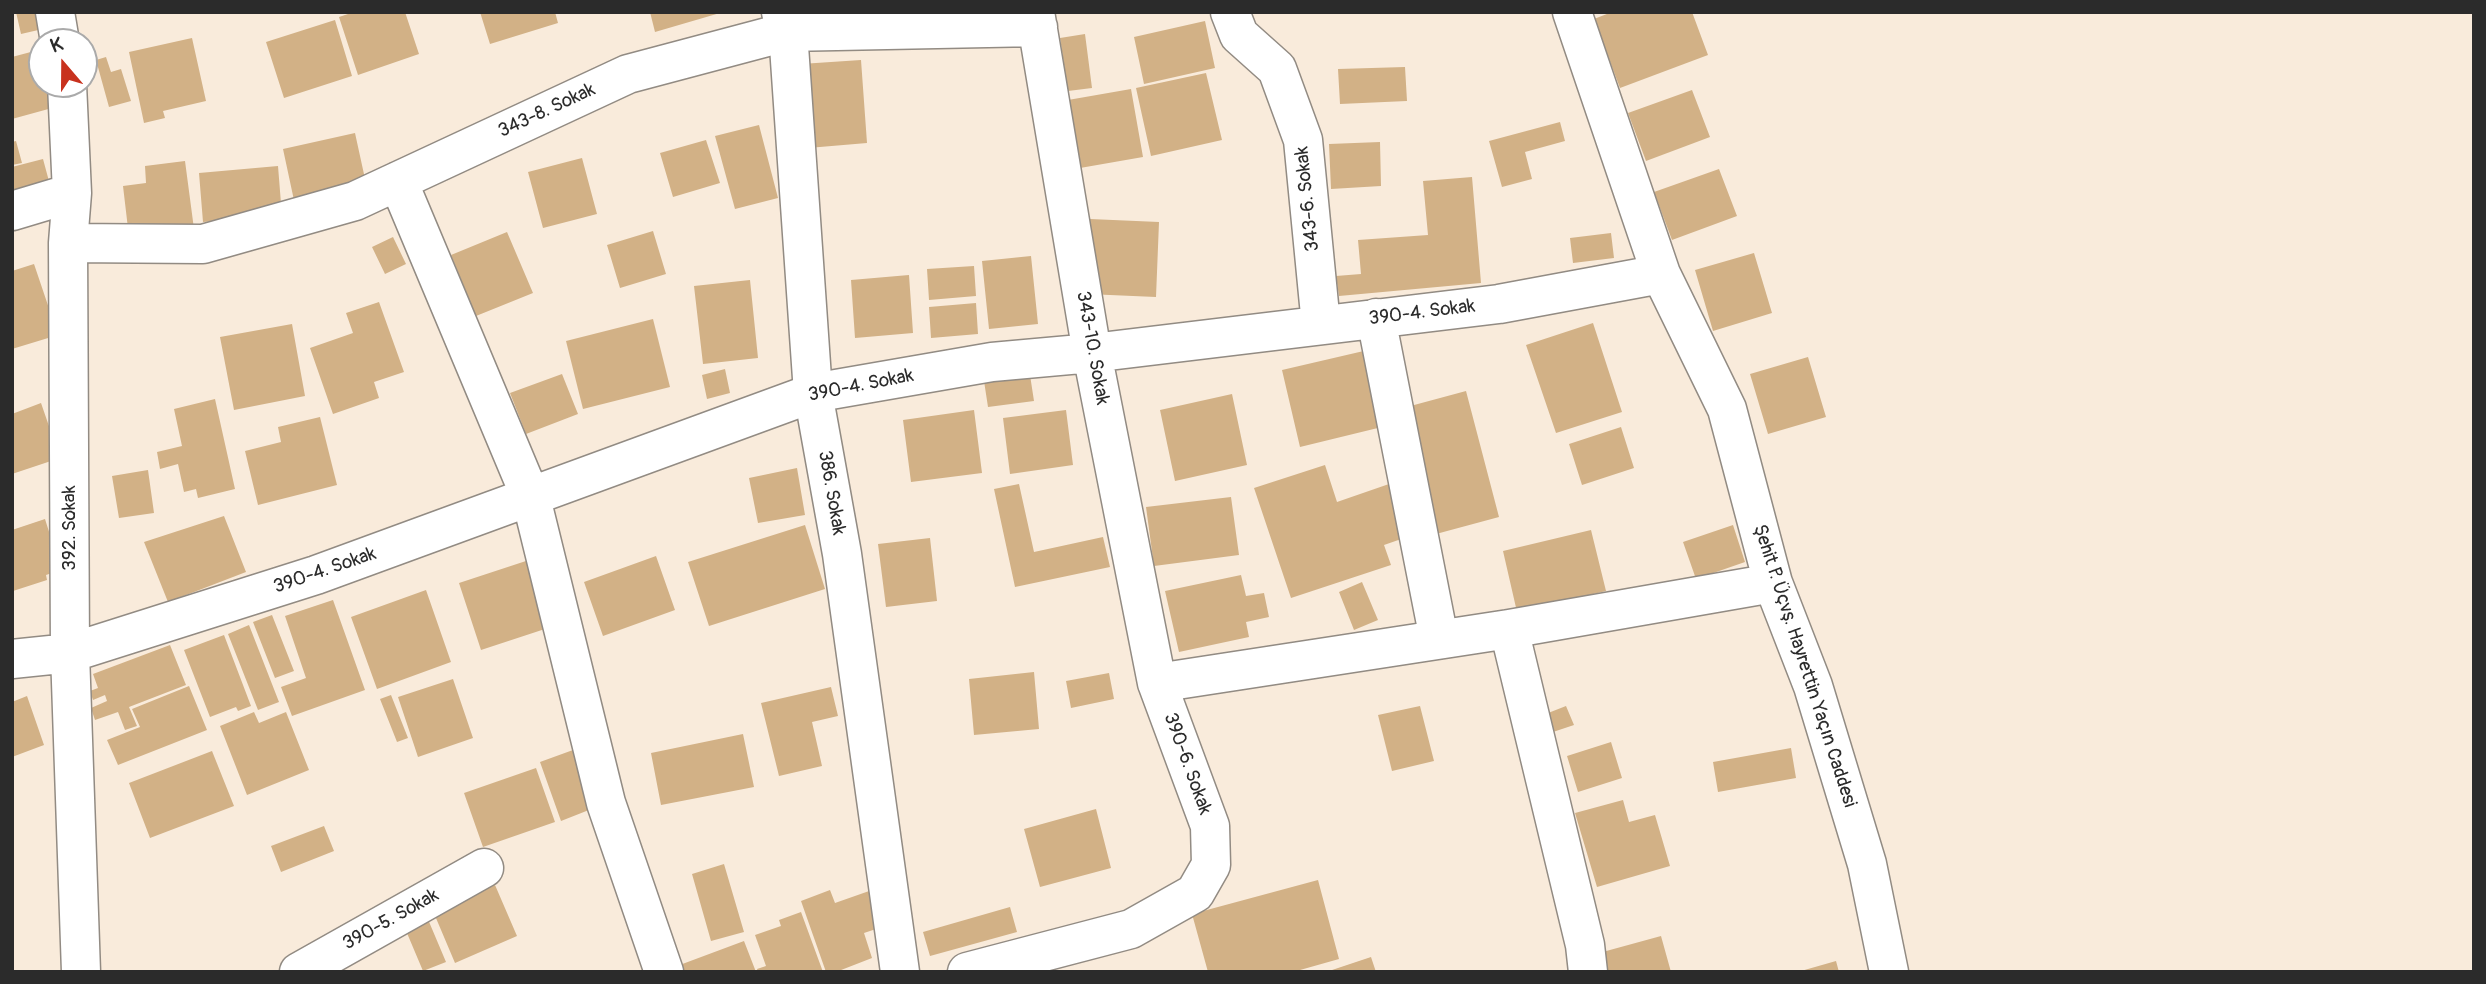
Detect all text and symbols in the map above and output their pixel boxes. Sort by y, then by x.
north arrow [28,28,98,98]
text: K [47,32,66,58]
street label: 343-8. Sokak [495,79,599,143]
street label: 343-6. Sokak [1291,145,1325,253]
street label: 343-10. Sokak [1071,289,1113,407]
street label: 390-4. Sokak [1368,295,1476,331]
street label: 390-4. Sokak [806,365,916,407]
street label: 386. Sokak [812,449,850,537]
street label: 392. Sokak [59,485,81,571]
street label: Şehit P. Üçvş. Hayrettin Yaçın Caddesi [1747,522,1861,810]
street label: 390-4. Sokak [271,543,379,599]
street label: 390-6. Sokak [1158,710,1216,818]
street label: 390-5. Sokak [339,884,443,956]

